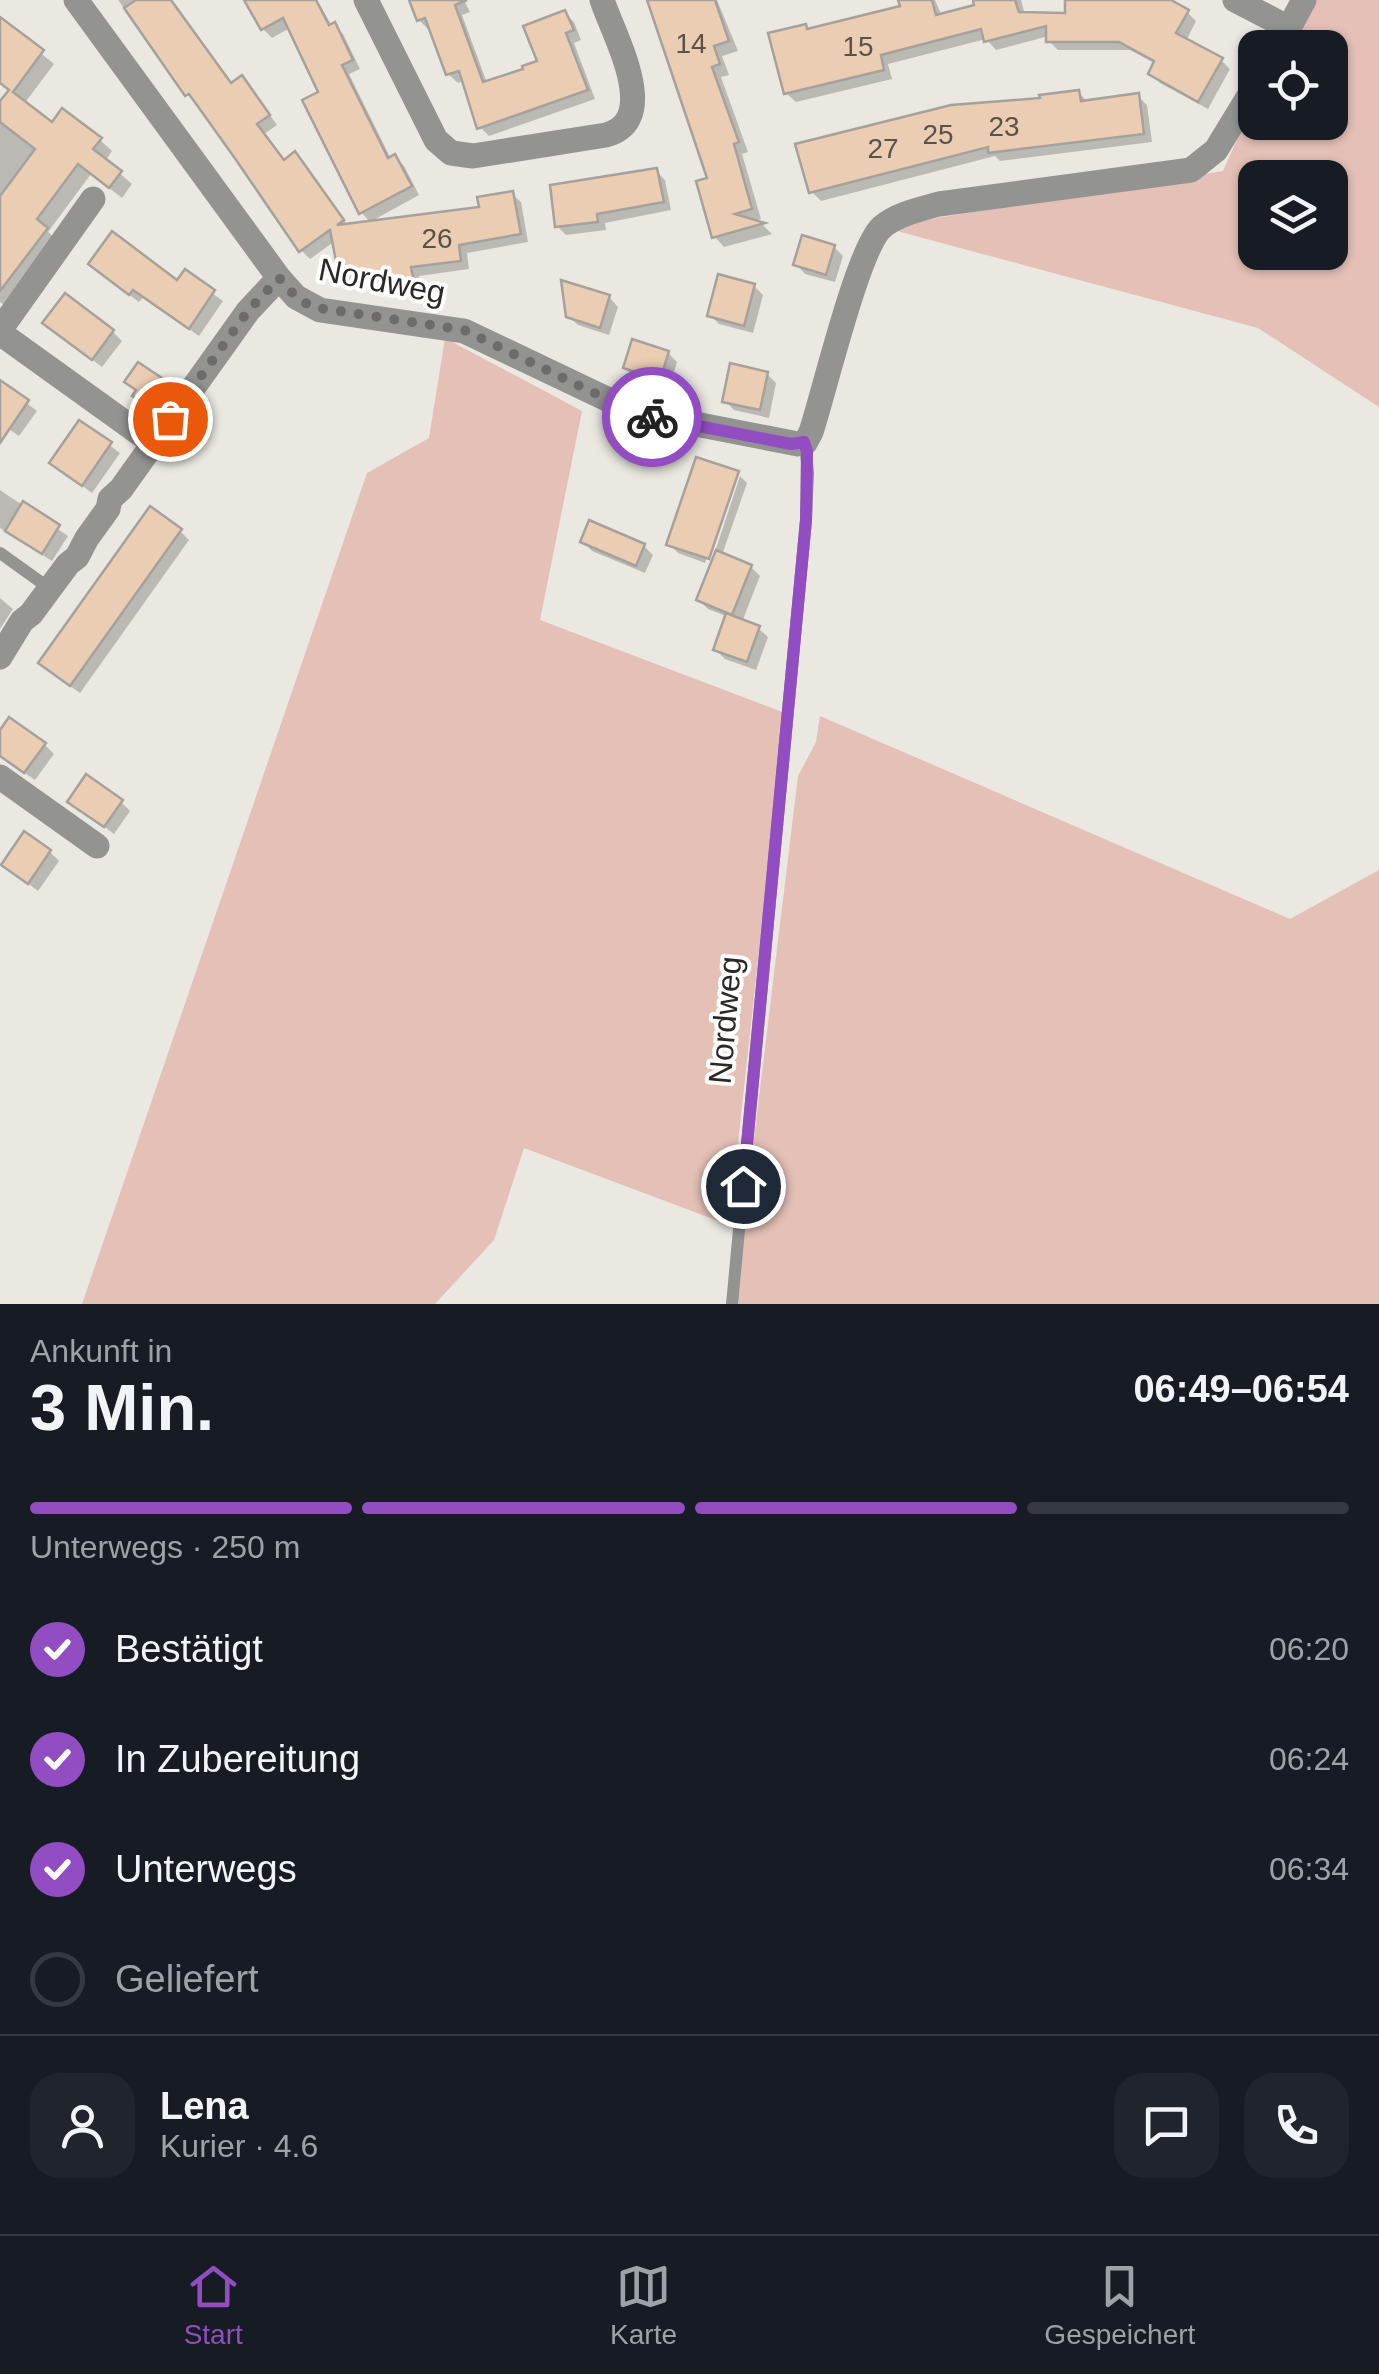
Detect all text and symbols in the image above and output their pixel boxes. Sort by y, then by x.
house number: 14 [675,28,707,59]
map controls [1238,30,1348,270]
button: locate [1238,30,1348,140]
house number: 15 [842,31,874,62]
house number: 23 [988,111,1020,142]
house number: 25 [922,119,954,150]
house number: 27 [867,133,899,164]
button: layers [1238,160,1348,270]
house number: 26 [421,223,453,254]
street label: Nordweg [316,251,448,311]
courier [602,367,702,467]
pin [128,377,213,462]
icon: bike [625,390,680,445]
icon: bag [143,392,198,447]
street label: Nordweg [701,955,749,1085]
pin [701,1144,786,1229]
icon: home [716,1159,771,1214]
text: Ankunft in [30,1333,172,1369]
text: 06:49–06:54 [1133,1368,1349,1410]
text: 3 Min. [30,1371,214,1444]
text: Unterwegs · 250 m [30,1529,300,1565]
icon: check [30,1622,85,1677]
text: Bestätigt [115,1628,263,1670]
text: 06:20 [1269,1631,1349,1667]
icon: check [30,1732,85,1787]
text: In Zubereitung [115,1738,360,1780]
text: 06:24 [1269,1741,1349,1777]
icon: check [30,1842,85,1897]
text: Unterwegs [115,1848,297,1890]
text: 06:34 [1269,1851,1349,1887]
text: Geliefert [115,1958,259,2000]
button: person [30,2073,135,2178]
button: chat [1114,2073,1219,2178]
button: phone [1244,2073,1349,2178]
text: Lena [160,2085,249,2127]
text: Kurier · 4.6 [160,2128,318,2164]
tab: Start [184,2259,243,2351]
tab: Karte [610,2259,677,2351]
tab: Gespeichert [1044,2259,1195,2351]

